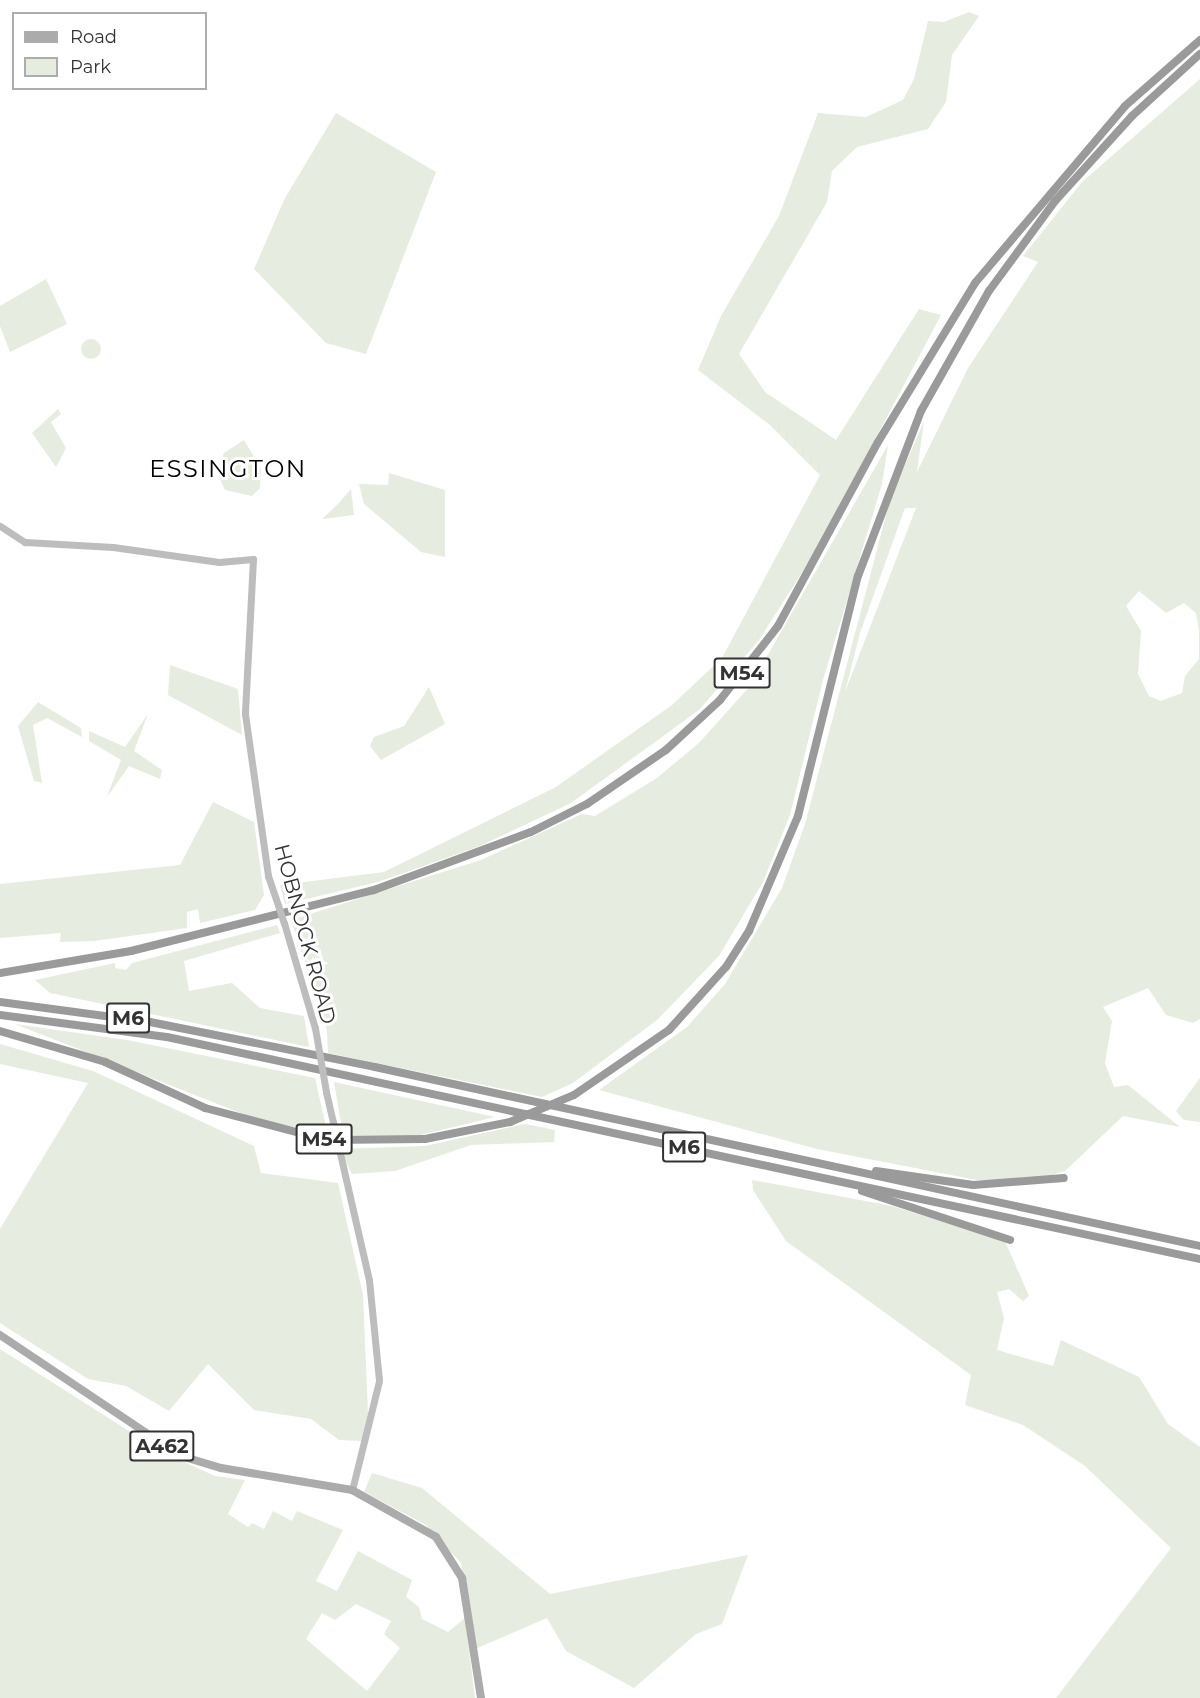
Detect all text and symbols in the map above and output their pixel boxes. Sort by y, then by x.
legend [12,12,207,90]
text: Road [70,26,117,48]
text: Park [70,56,111,78]
district label: ESSINGTON [149,455,307,483]
road number: M54 [714,656,771,690]
street label: HOBNOCK ROAD [269,841,341,1027]
road number: M6 [106,1001,150,1035]
road number: M54 [296,1122,352,1156]
road number: M6 [662,1130,706,1164]
road number: A462 [129,1429,195,1463]

